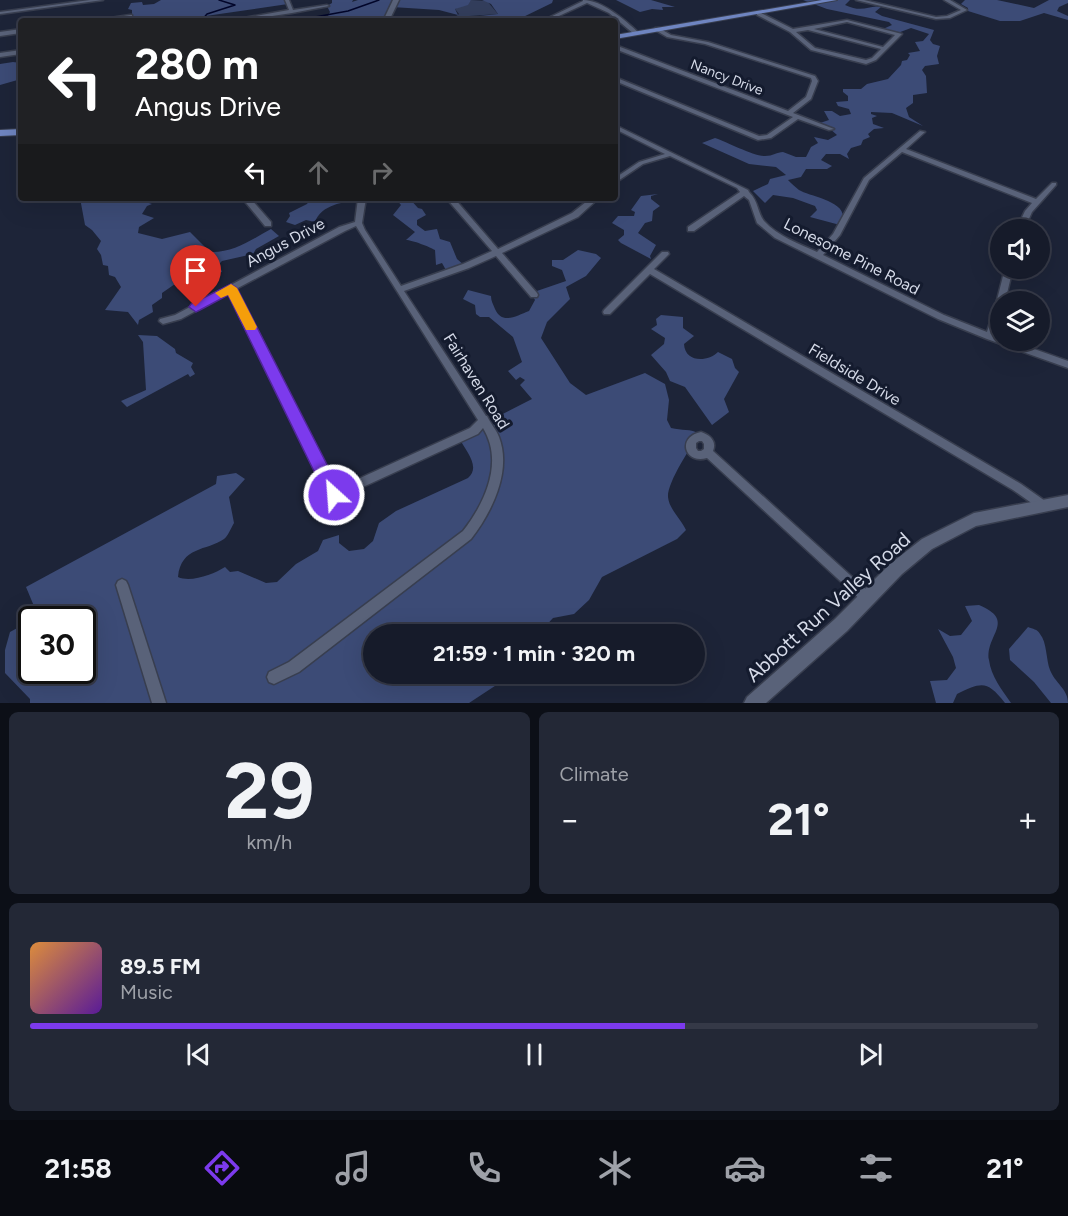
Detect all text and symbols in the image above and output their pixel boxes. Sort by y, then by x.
text: 280 m [135,39,259,90]
icon: left [36,42,114,120]
street label: Nancy Drive [688,56,766,99]
text: Angus Drive [135,90,281,123]
icon: left [239,156,272,189]
icon: ahead [302,156,335,189]
icon: right [365,156,398,189]
street label: Angus Drive [243,214,328,271]
street label: Lonesome Pine Road [781,214,923,299]
map controls [990,219,1050,351]
button: sound [990,219,1050,279]
pin [170,245,221,307]
icon: arrive [179,254,212,287]
button: layers [990,291,1050,351]
street label: Fairhaven Road [440,330,514,433]
street label: Fieldside Drive [805,339,905,410]
position arrow [302,463,366,527]
street label: Abbott Run Valley Road [741,527,915,687]
speed limit sign: 30 [18,606,96,684]
text: 21:59 · 1 min · 320 m [433,640,635,667]
text: 29 [224,744,314,838]
text: Climate [560,762,629,786]
text: 21° [768,792,830,846]
text: − [560,800,580,839]
text: + [1017,800,1038,839]
text: km/h [246,830,292,854]
text: 89.5 FM [120,953,201,980]
text: Music [120,980,173,1004]
icon: previous [182,1038,215,1071]
icon: pause [518,1038,551,1071]
icon: next [854,1038,887,1071]
icon: directions [201,1147,243,1189]
icon: music [332,1147,374,1189]
icon: phone [463,1147,505,1189]
icon: climate [594,1147,636,1189]
icon: car [724,1147,766,1189]
icon: filters [855,1147,897,1189]
text: 21:58 [44,1152,112,1185]
text: 21° [986,1152,1024,1185]

